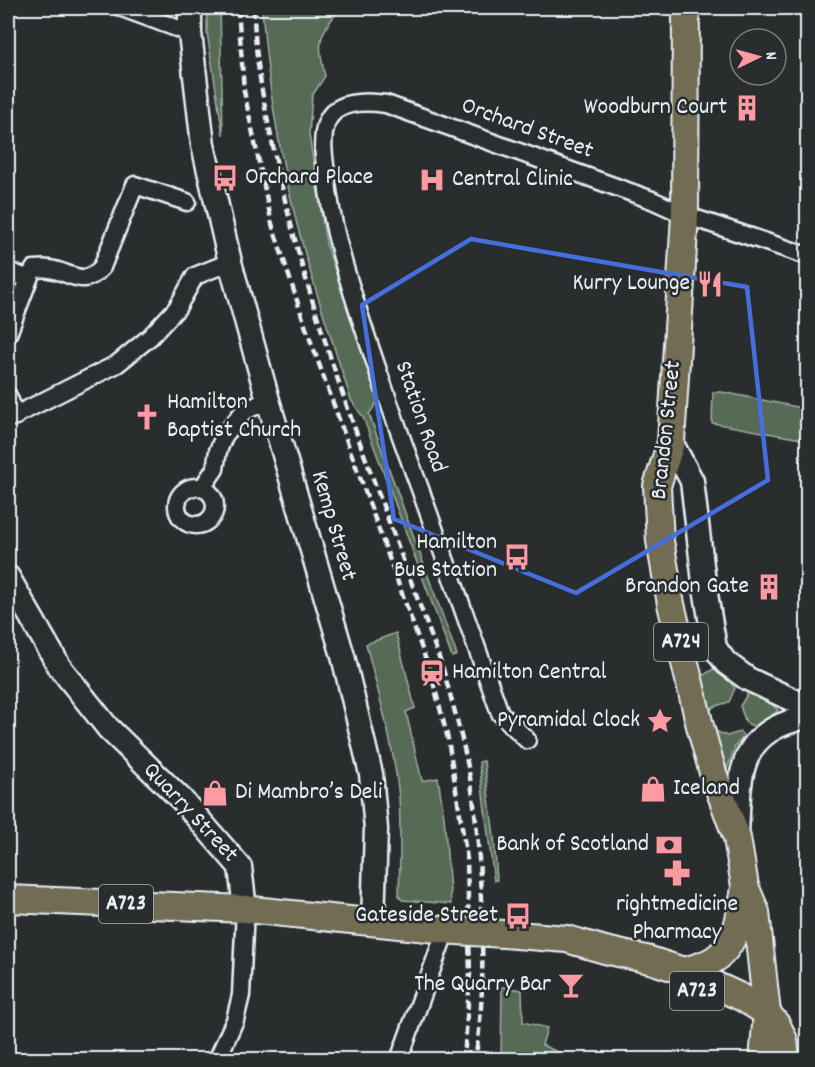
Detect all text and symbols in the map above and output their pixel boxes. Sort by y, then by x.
north arrow [728,27,788,87]
text: N [759,51,782,61]
street label: Orchard Street [456,89,598,169]
place label: Woodburn Court [584,91,727,125]
building icon: Woodburn Court [732,93,762,123]
place label: Orchard Place [245,161,373,195]
bus stop icon: Orchard Place [210,163,240,193]
place label: Central Clinic [452,163,573,197]
hospital icon: Central Clinic [417,165,447,195]
place label: Kurry Lounge [573,267,690,301]
restaurant icon: Kurry Lounge [695,269,725,299]
street label: Station Road [385,357,455,477]
street label: Brandon Street [643,359,691,501]
place label: Hamilton Baptist Church [167,386,301,448]
church icon: Hamilton Baptist Church [132,402,162,432]
street label: Kemp Street [301,467,365,585]
place label: Hamilton Bus Station [394,526,497,588]
bus stop icon: Hamilton Bus Station [502,542,532,572]
place label: Brandon Gate [625,570,749,604]
building icon: Brandon Gate [754,572,784,602]
road number: A724 [654,623,708,661]
place label: Hamilton Central [452,656,607,690]
station icon: Hamilton Central [417,658,447,688]
place label: Pyramidal Clock [497,704,640,738]
place icon: Pyramidal Clock [645,706,675,736]
street label: Quarry Street [134,755,246,871]
place label: Iceland [673,772,740,806]
shop icon: Iceland [638,774,668,804]
place label: Di Mambro’s Deli [235,776,382,810]
shop icon: Di Mambro’s Deli [200,778,230,808]
place label: Bank of Scotland [496,828,649,862]
bank icon: Bank of Scotland [654,830,684,860]
pharmacy icon: rightmedicine Pharmacy [662,858,692,888]
road number: A723 [99,885,153,923]
place label: rightmedicine Pharmacy [616,888,738,950]
place label: Gateside Street [355,899,498,933]
bus stop icon: Gateside Street [503,901,533,931]
place label: The Quarry Bar [414,968,551,1002]
bar icon: The Quarry Bar [556,970,586,1000]
road number: A723 [670,972,724,1010]

